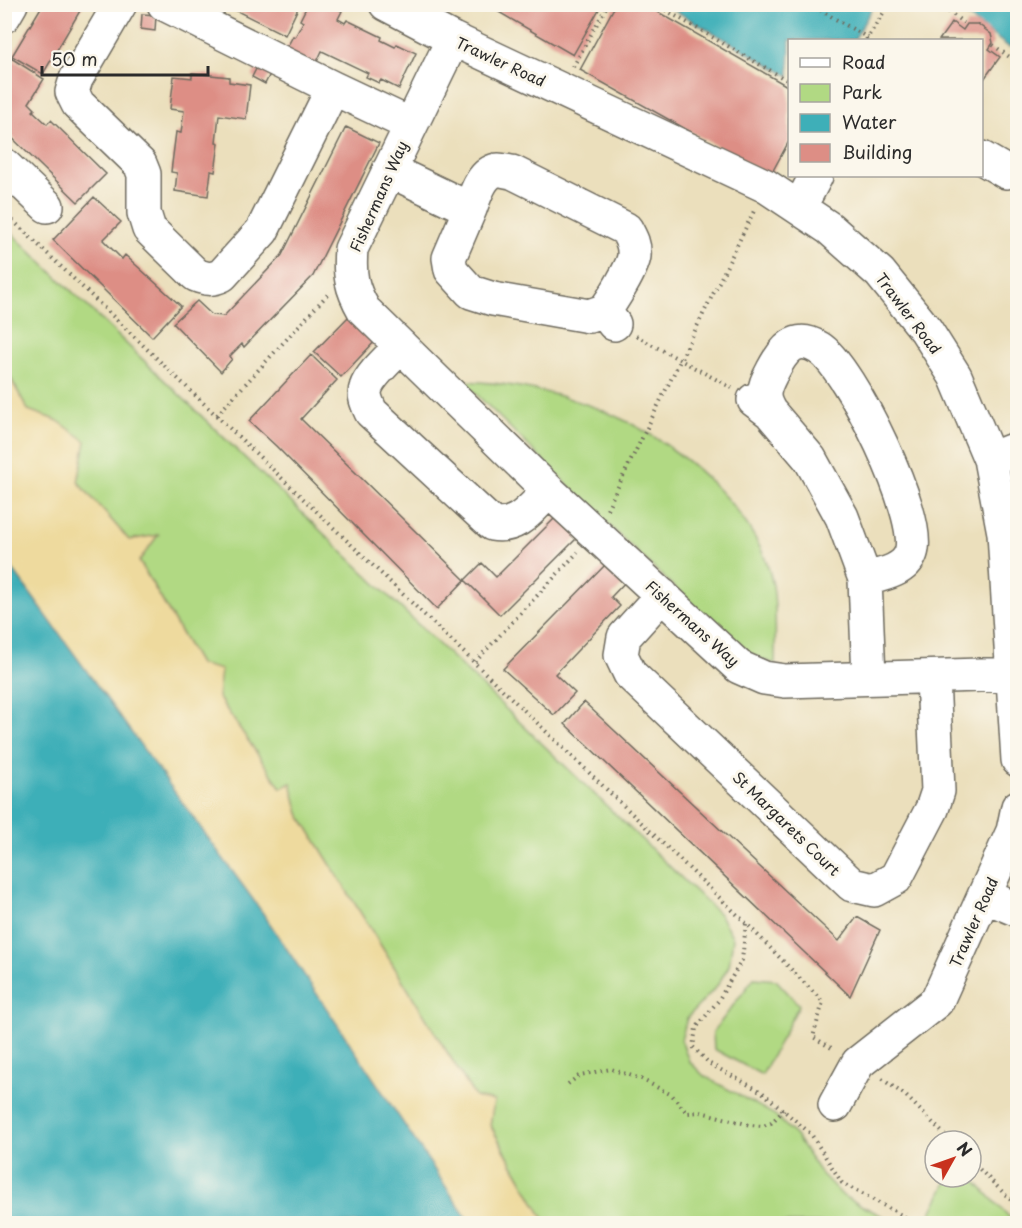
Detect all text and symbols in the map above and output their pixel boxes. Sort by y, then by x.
street label: Trawler Road [452,30,550,92]
scale bar [42,39,208,77]
legend [788,39,983,177]
text: 50 m [51,45,98,72]
text: Road [842,48,886,75]
text: Park [842,78,882,105]
text: Water [842,108,897,135]
street label: Fishermans Way [343,137,413,255]
text: Building [842,138,912,165]
street label: Trawler Road [871,267,947,359]
street label: Fishermans Way [641,574,745,672]
street label: St Margarets Court [728,765,846,881]
street label: Trawler Road [943,873,1003,971]
north arrow [923,1129,983,1189]
text: N [952,1136,979,1161]

